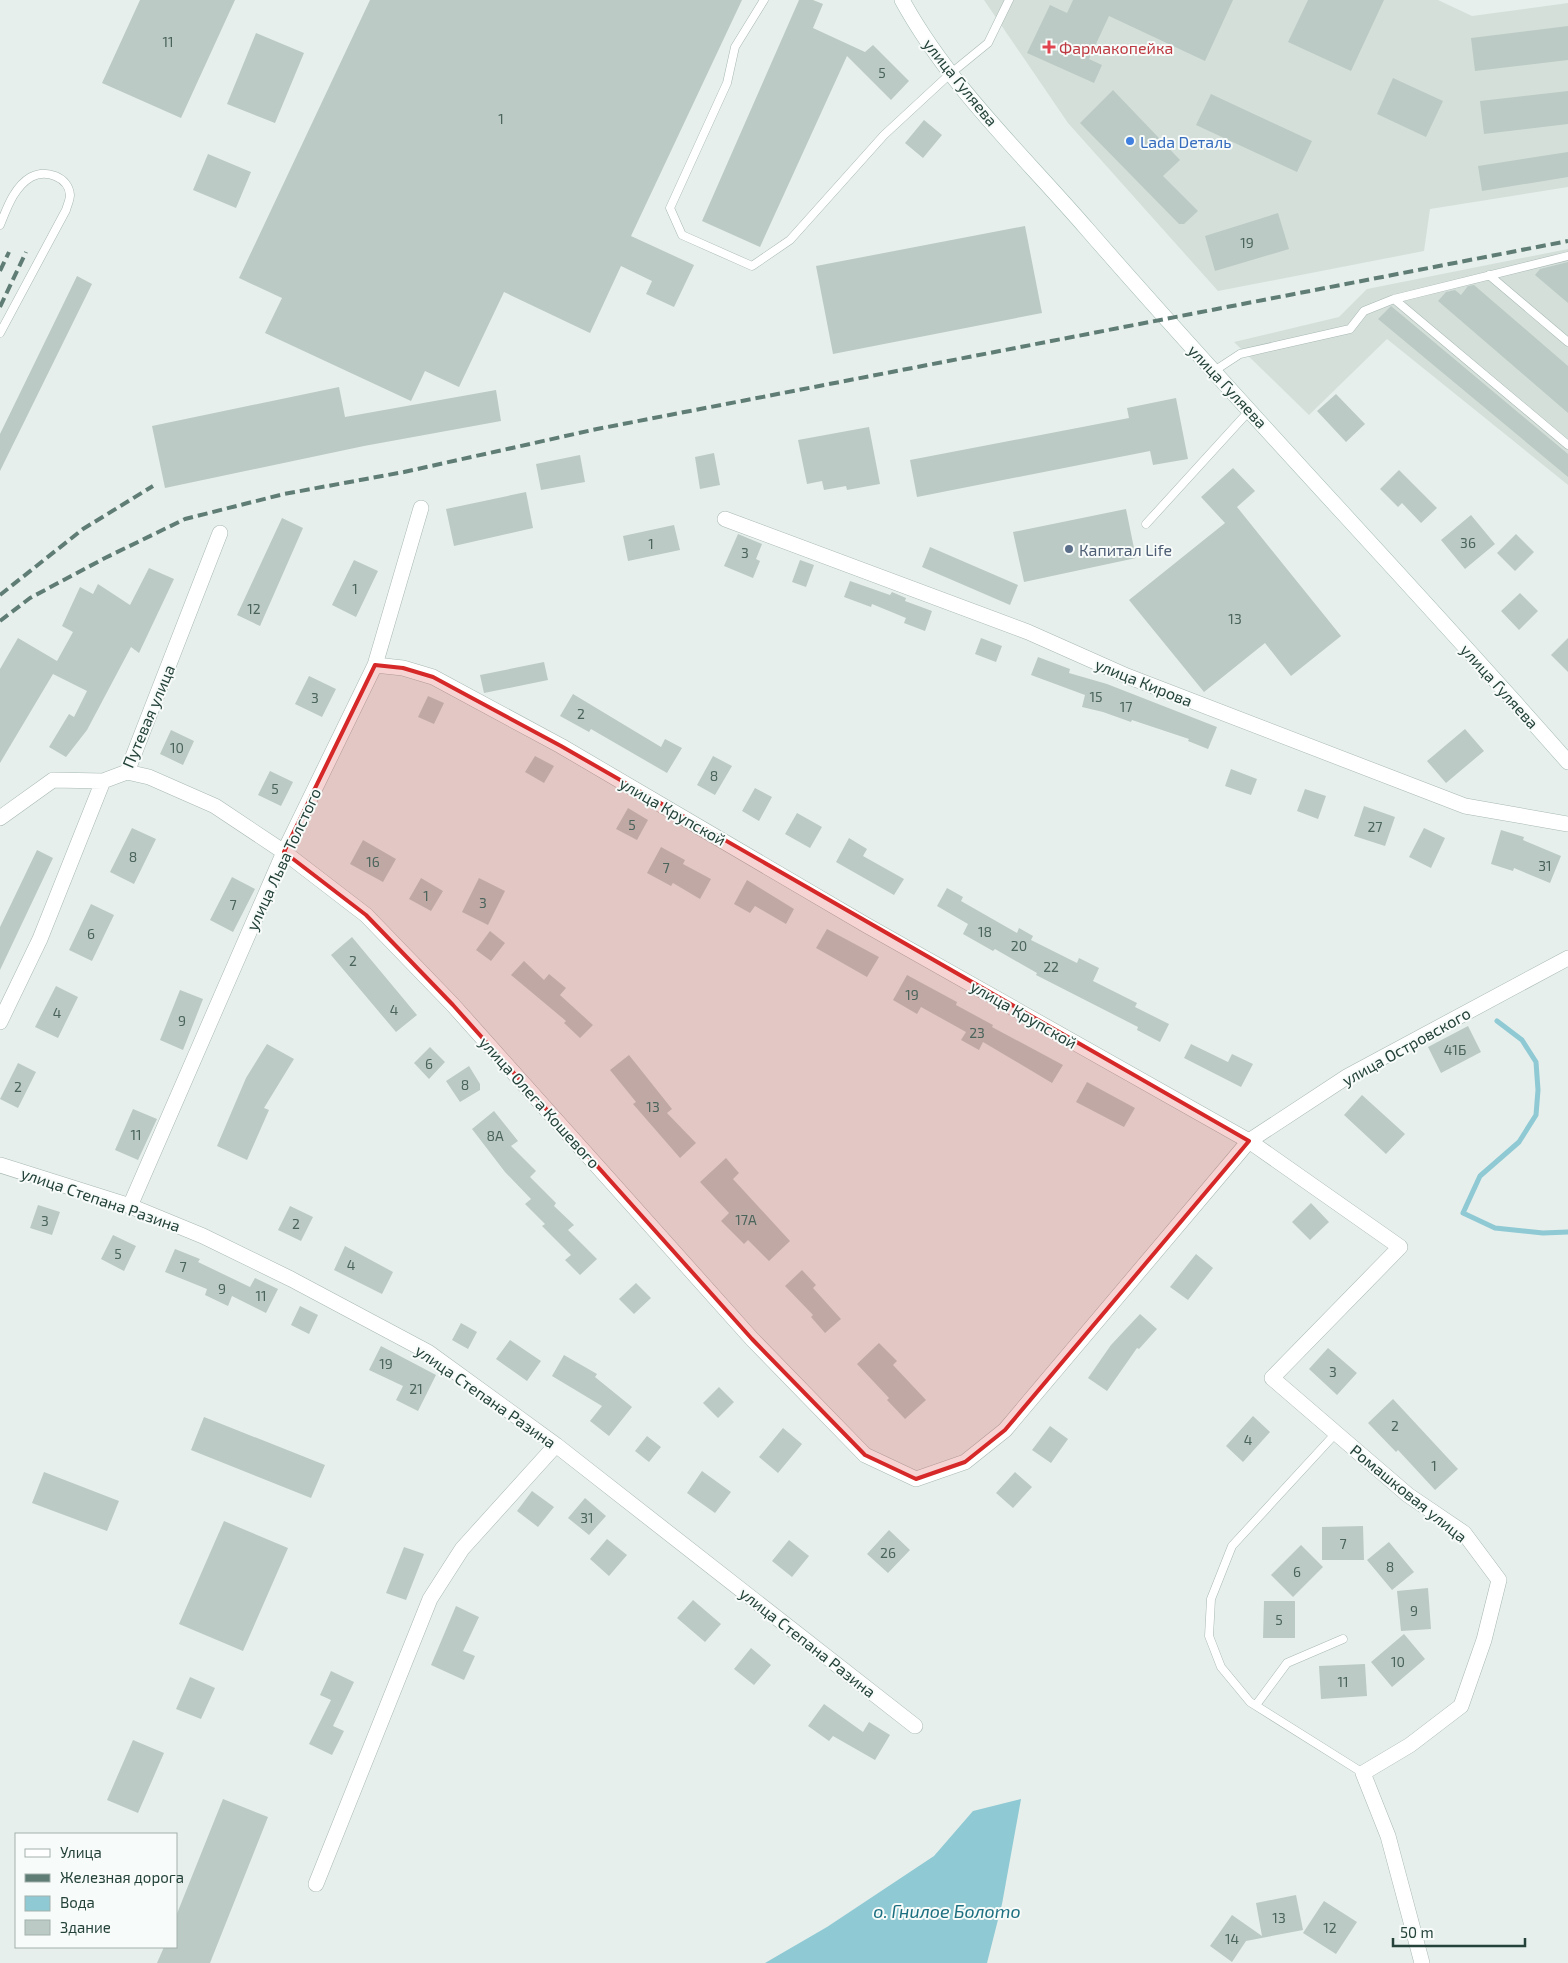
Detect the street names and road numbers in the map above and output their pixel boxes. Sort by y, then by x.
street label: улица Гуляева [919,34,1002,130]
street label: улица Гуляева [1184,340,1271,432]
street label: улица Гуляева [1456,640,1543,733]
street label: улица Кирова [1092,654,1196,711]
street label: Путевая улица [118,662,179,771]
street label: улица Крупской [616,773,730,850]
street label: улица Льва Толстого [242,785,325,934]
street label: улица Крупской [967,976,1081,1053]
street label: улица Островского [1338,1003,1474,1090]
street label: улица Олега Кошевого [475,1032,604,1172]
street label: улица Степана Разина [19,1163,183,1236]
street label: улица Степана Разина [411,1340,560,1453]
street label: Ромашковая улица [1346,1440,1471,1547]
street label: улица Степана Разина [736,1583,880,1702]

